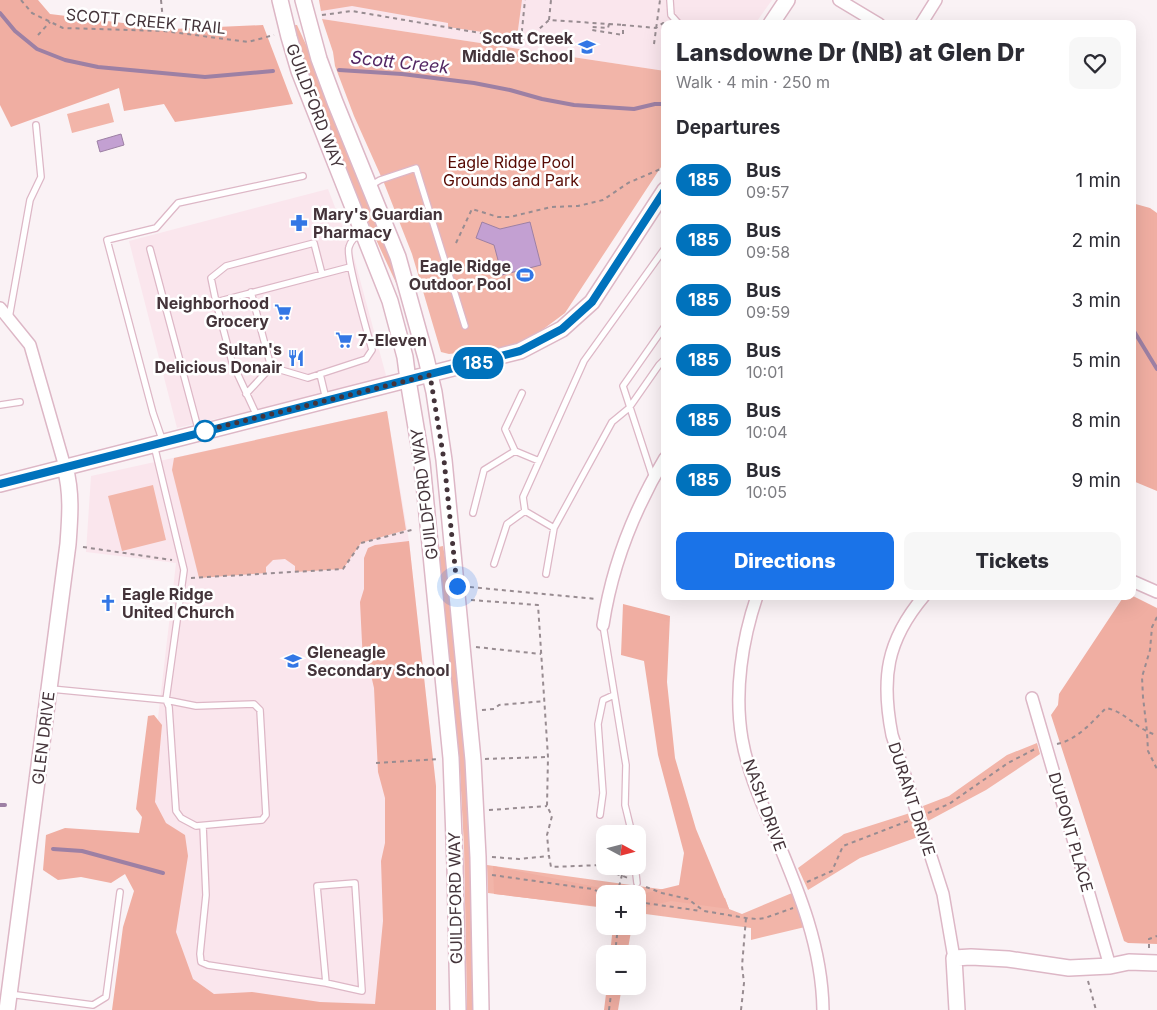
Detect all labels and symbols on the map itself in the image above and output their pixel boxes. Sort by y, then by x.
street label: SCOTT CREEK TRAIL [65,4,227,38]
place label: Scott Creek Middle School [462,28,574,66]
school or university icon: Scott Creek Middle School [577,37,597,57]
street label: GUILDFORD WAY [282,41,348,171]
water label: Scott Creek [350,46,452,78]
park label: Eagle Ridge Pool Grounds and Park [443,152,579,190]
place label: Mary's Guardian Pharmacy [313,204,443,242]
pharmacy icon: Mary's Guardian Pharmacy [289,213,309,233]
place label: Eagle Ridge Outdoor Pool [409,256,511,294]
sports icon: Eagle Ridge Outdoor Pool [515,265,535,285]
place label: Neighborhood Grocery [157,293,269,331]
supermarket icon: Neighborhood Grocery [273,302,293,322]
supermarket icon: 7-Eleven [334,330,354,350]
place label: 7-Eleven [358,330,427,350]
place label: Sultan's Delicious Donair [155,339,282,377]
line badge: 185 [449,347,507,379]
restaurant icon: Sultan's Delicious Donair [286,348,306,368]
unlabelled marker [194,420,216,442]
street label: GUILDFORD WAY [406,427,442,561]
your location [445,574,470,599]
place label: Eagle Ridge United Church [122,584,234,622]
church icon: Eagle Ridge United Church [98,593,118,613]
place label: Gleneagle Secondary School [307,642,450,680]
school or university icon: Gleneagle Secondary School [283,651,303,671]
street label: GLEN DRIVE [27,690,59,786]
street label: DURANT DRIVE [884,740,940,858]
street label: NASH DRIVE [739,756,791,854]
street label: DUPONT PLACE [1044,770,1098,894]
north arrow [596,825,646,875]
street label: GUILDFORD WAY [444,832,466,964]

